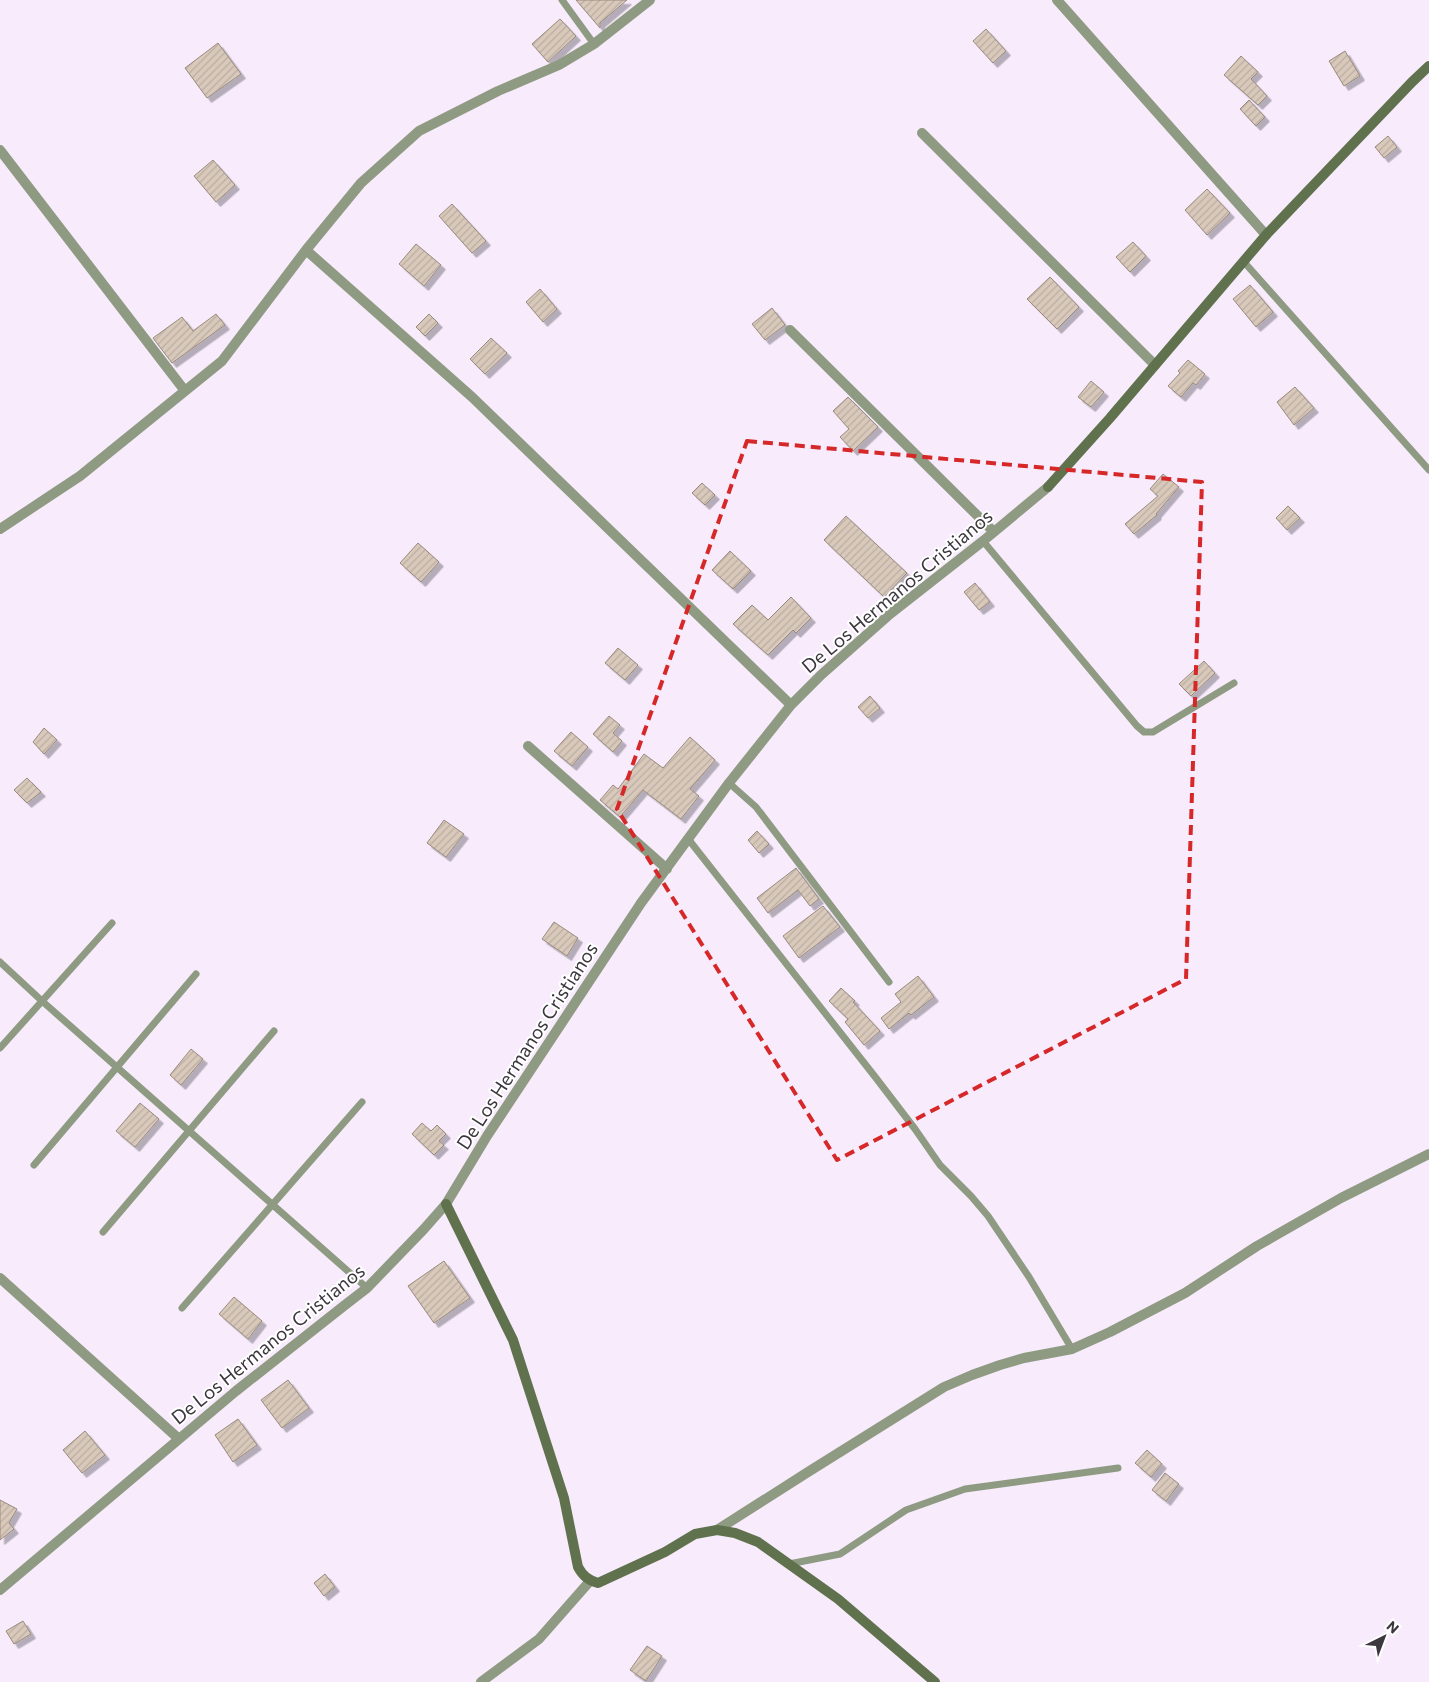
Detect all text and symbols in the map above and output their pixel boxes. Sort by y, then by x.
street label: De Los Hermanos Cristianos [797,504,997,677]
street label: De Los Hermanos Cristianos [451,938,602,1154]
street label: De Los Hermanos Cristianos [166,1259,369,1429]
north arrow [1359,1612,1409,1662]
text: N [1383,1617,1403,1637]

